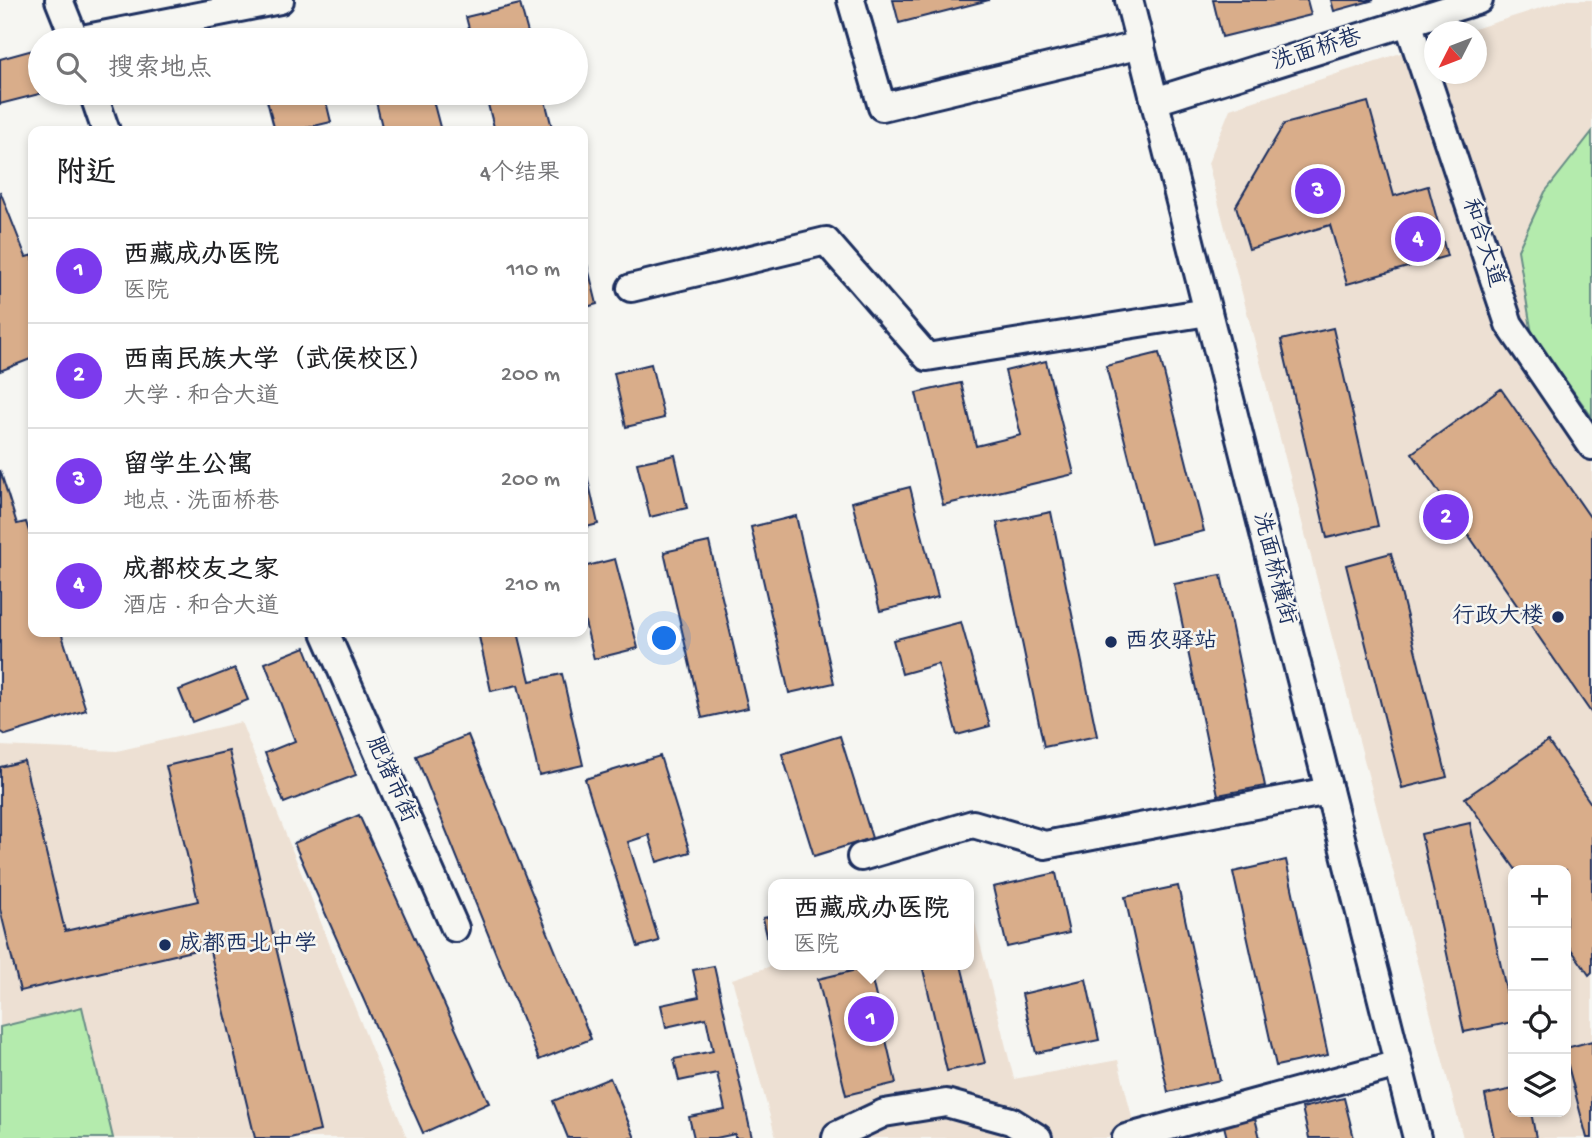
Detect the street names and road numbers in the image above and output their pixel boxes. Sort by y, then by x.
street label: 洗面桥巷 [1269,23,1366,77]
street label: 和合大道 [1455,195,1510,291]
street label: 洗面桥横街 [1246,510,1301,628]
street label: 肥猪市街 [359,732,422,828]

